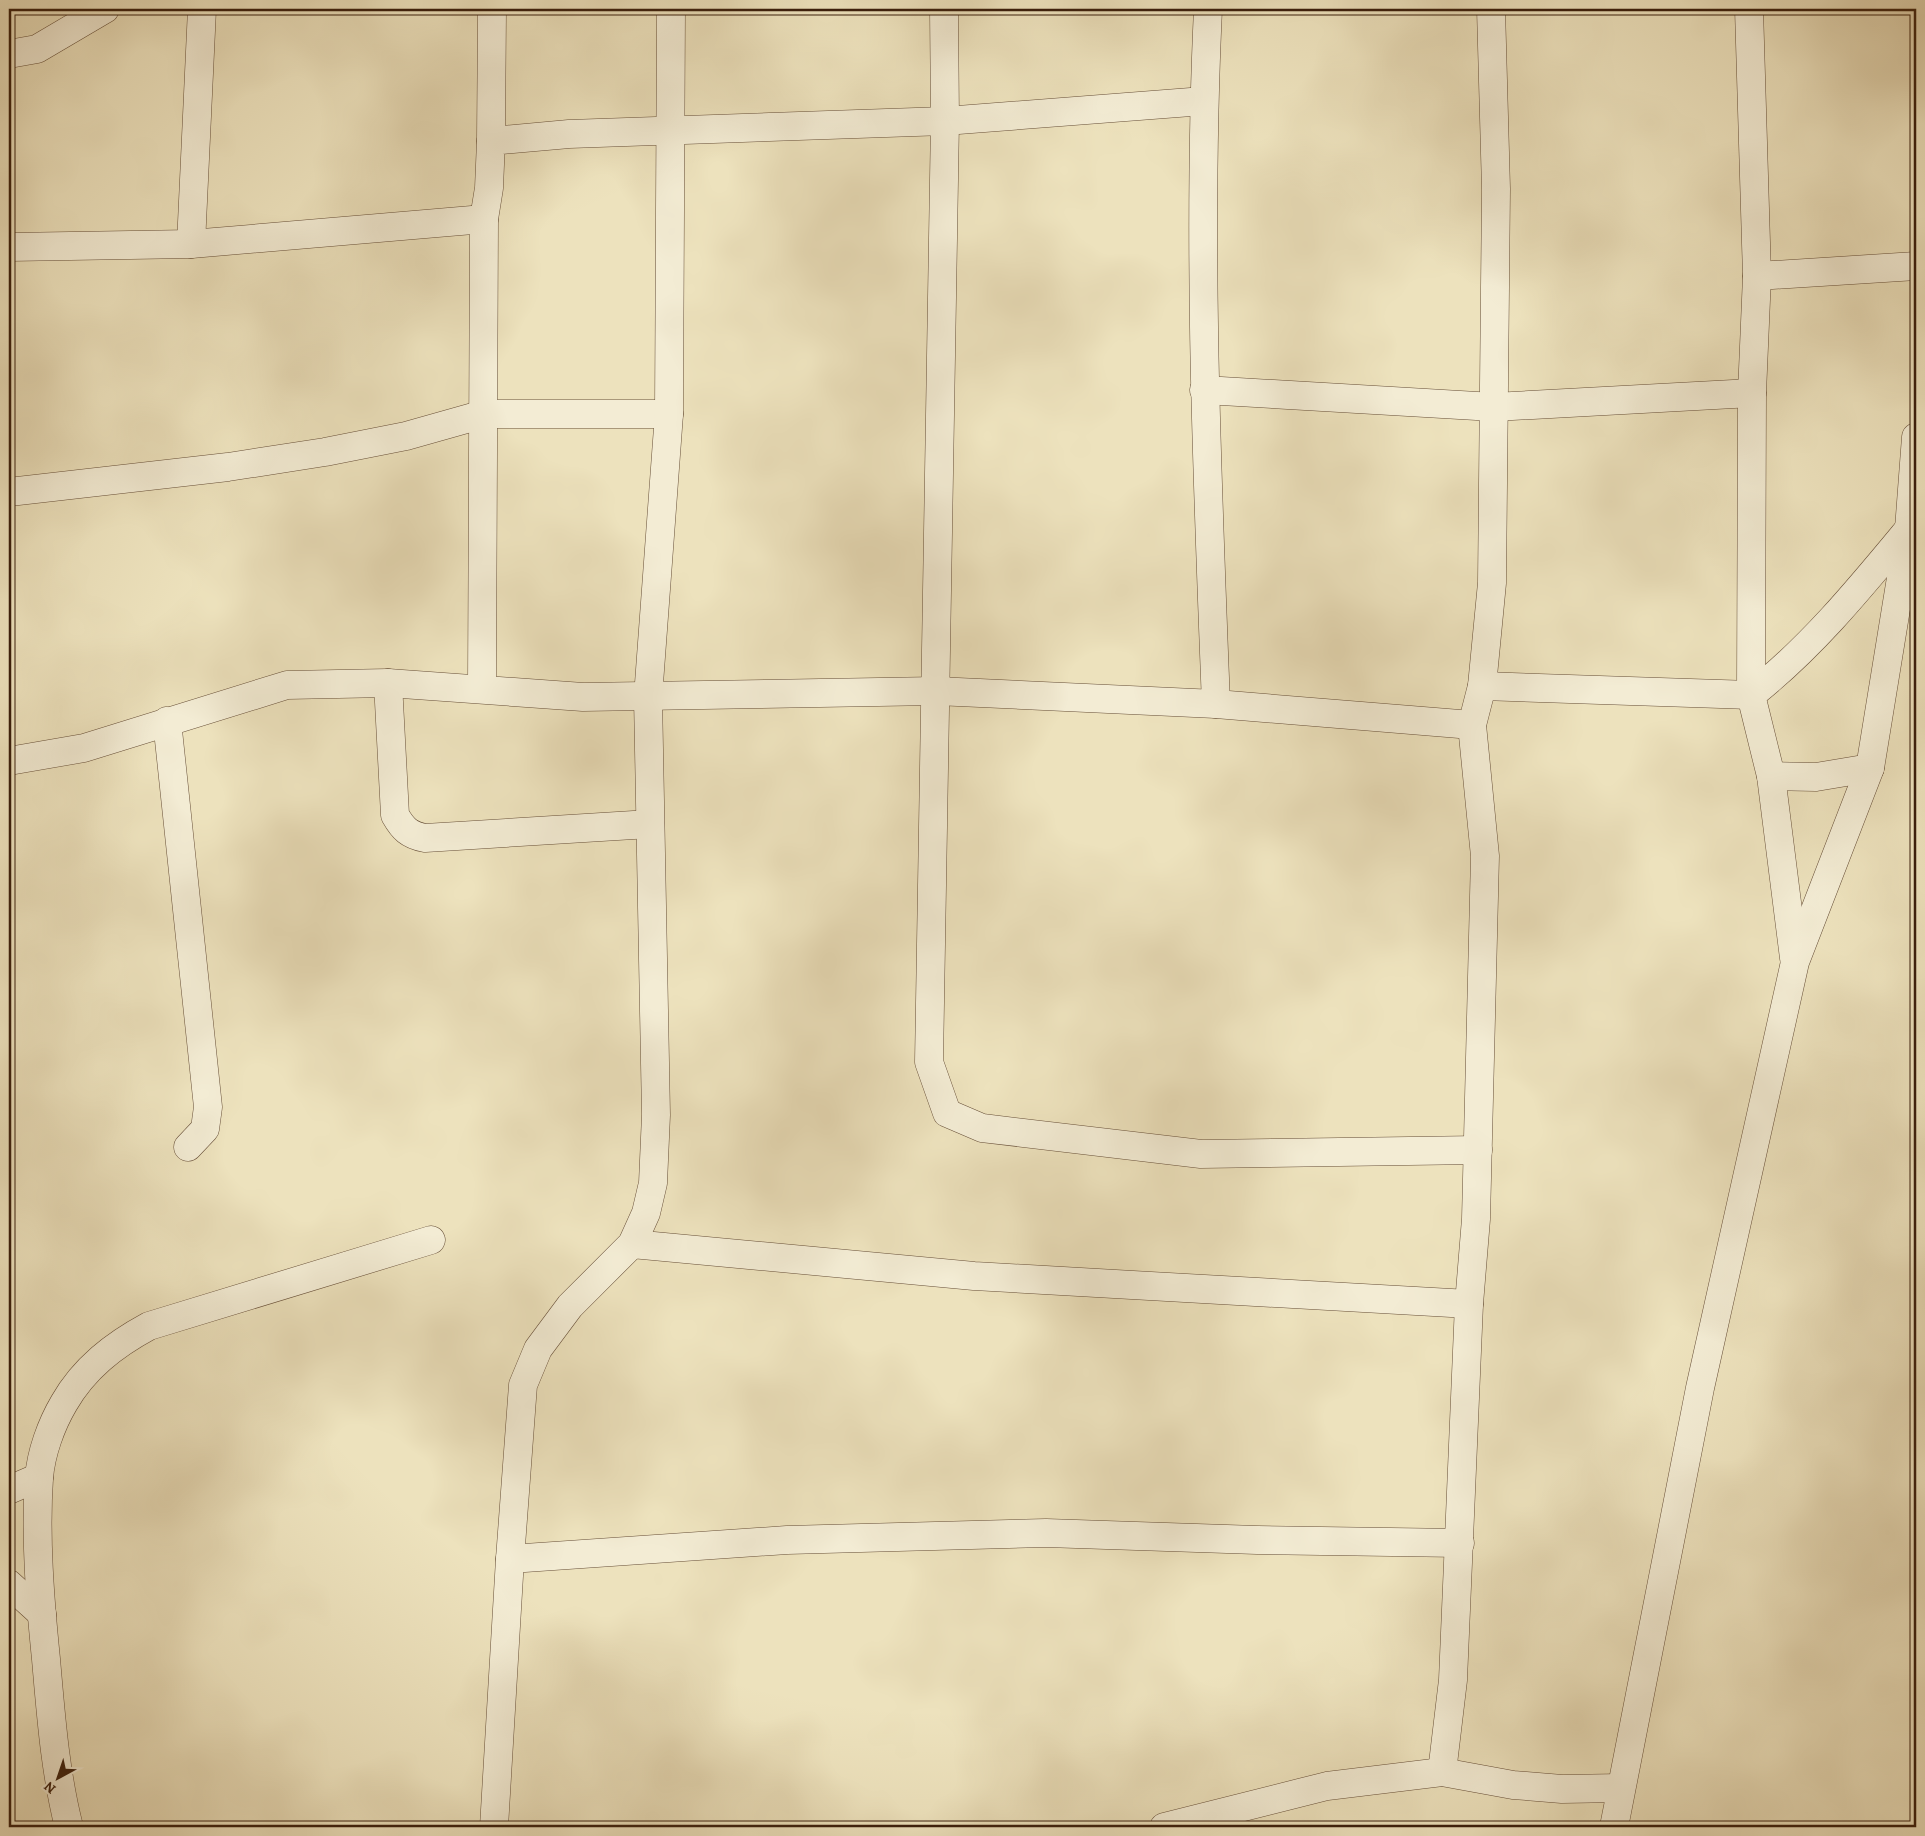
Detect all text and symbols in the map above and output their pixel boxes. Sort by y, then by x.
north arrow [32,1754,82,1804]
text: N [40,1777,60,1798]

